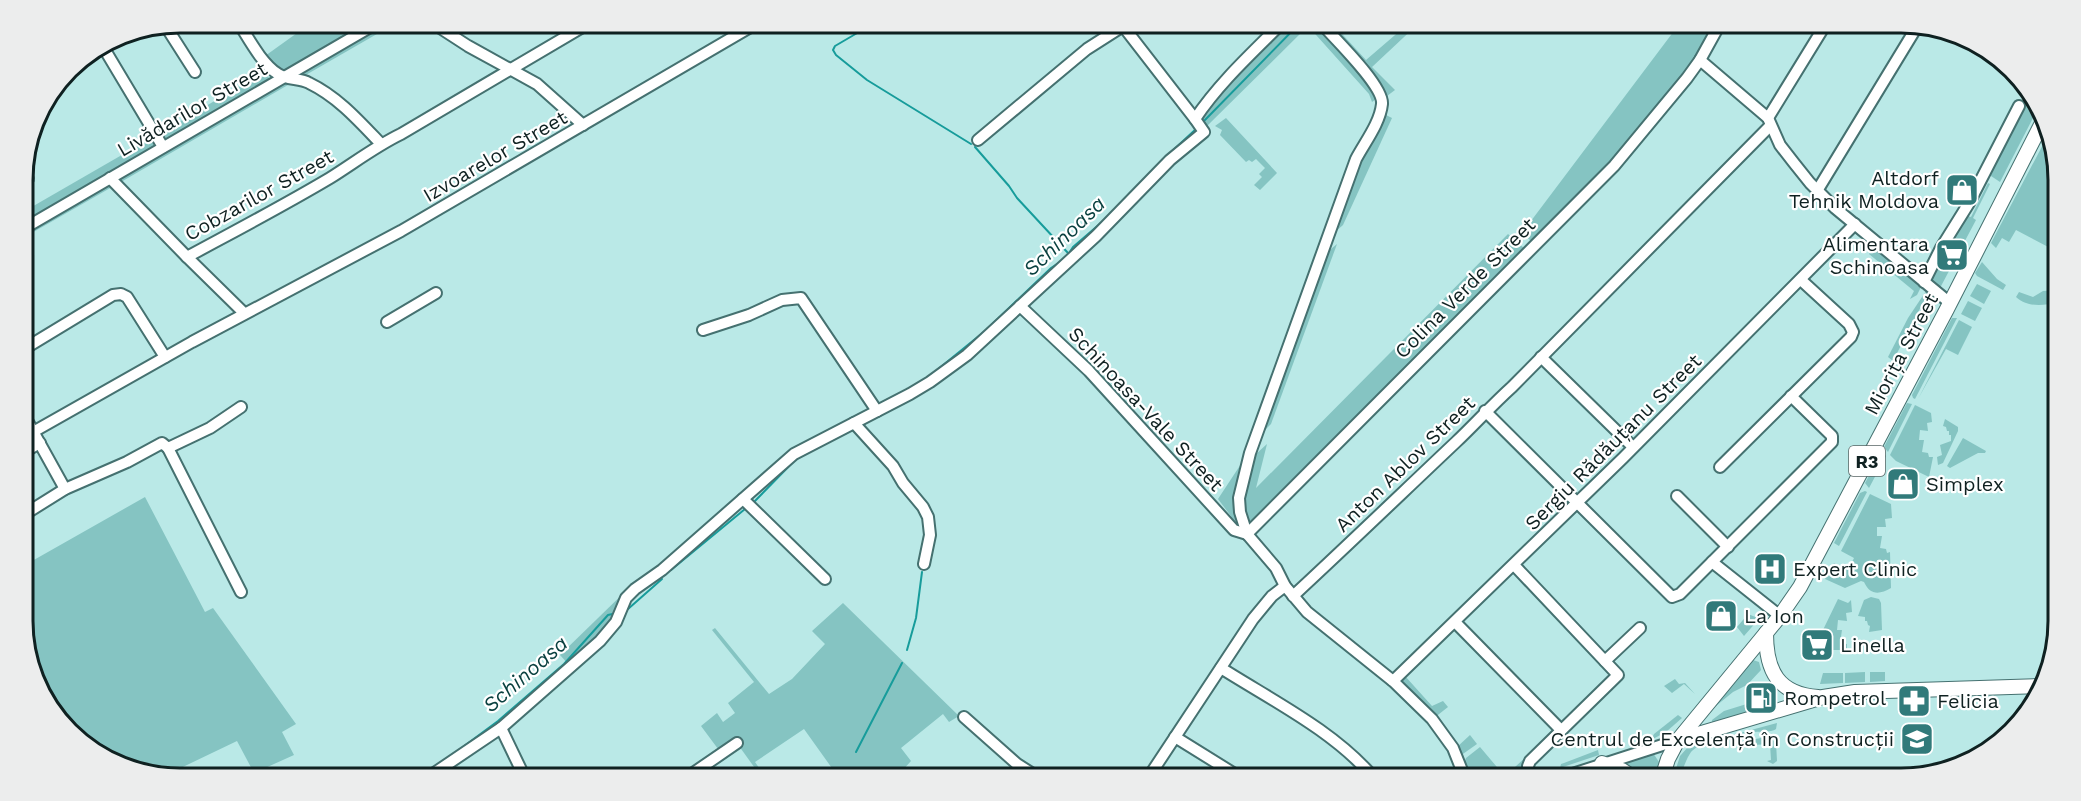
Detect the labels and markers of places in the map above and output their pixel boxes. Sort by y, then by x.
place label: Altdorf Tehnik Moldova [1789,166,1939,213]
shop icon: Altdorf Tehnik Moldova [1944,172,1980,208]
place label: Alimentara Schinoasa [1823,232,1929,279]
supermarket icon: Alimentara Schinoasa [1934,237,1970,273]
shop icon: Simplex [1885,466,1921,502]
place label: Simplex [1926,472,2004,496]
hospital icon: Expert Clinic [1752,551,1788,587]
place label: Expert Clinic [1793,557,1917,581]
shop icon: La Ion [1703,598,1739,634]
place label: La Ion [1744,604,1804,628]
supermarket icon: Linella [1799,627,1835,663]
place label: Linella [1840,633,1905,657]
fuel station icon: Rompetrol [1743,680,1779,716]
pharmacy icon: Felicia [1896,683,1932,719]
place label: Rompetrol [1784,686,1886,710]
place label: Felicia [1937,689,1999,713]
school or university icon: Centrul de Excelență în Construcții [1899,721,1935,757]
place label: Centrul de Excelență în Construcții [1551,727,1894,751]

